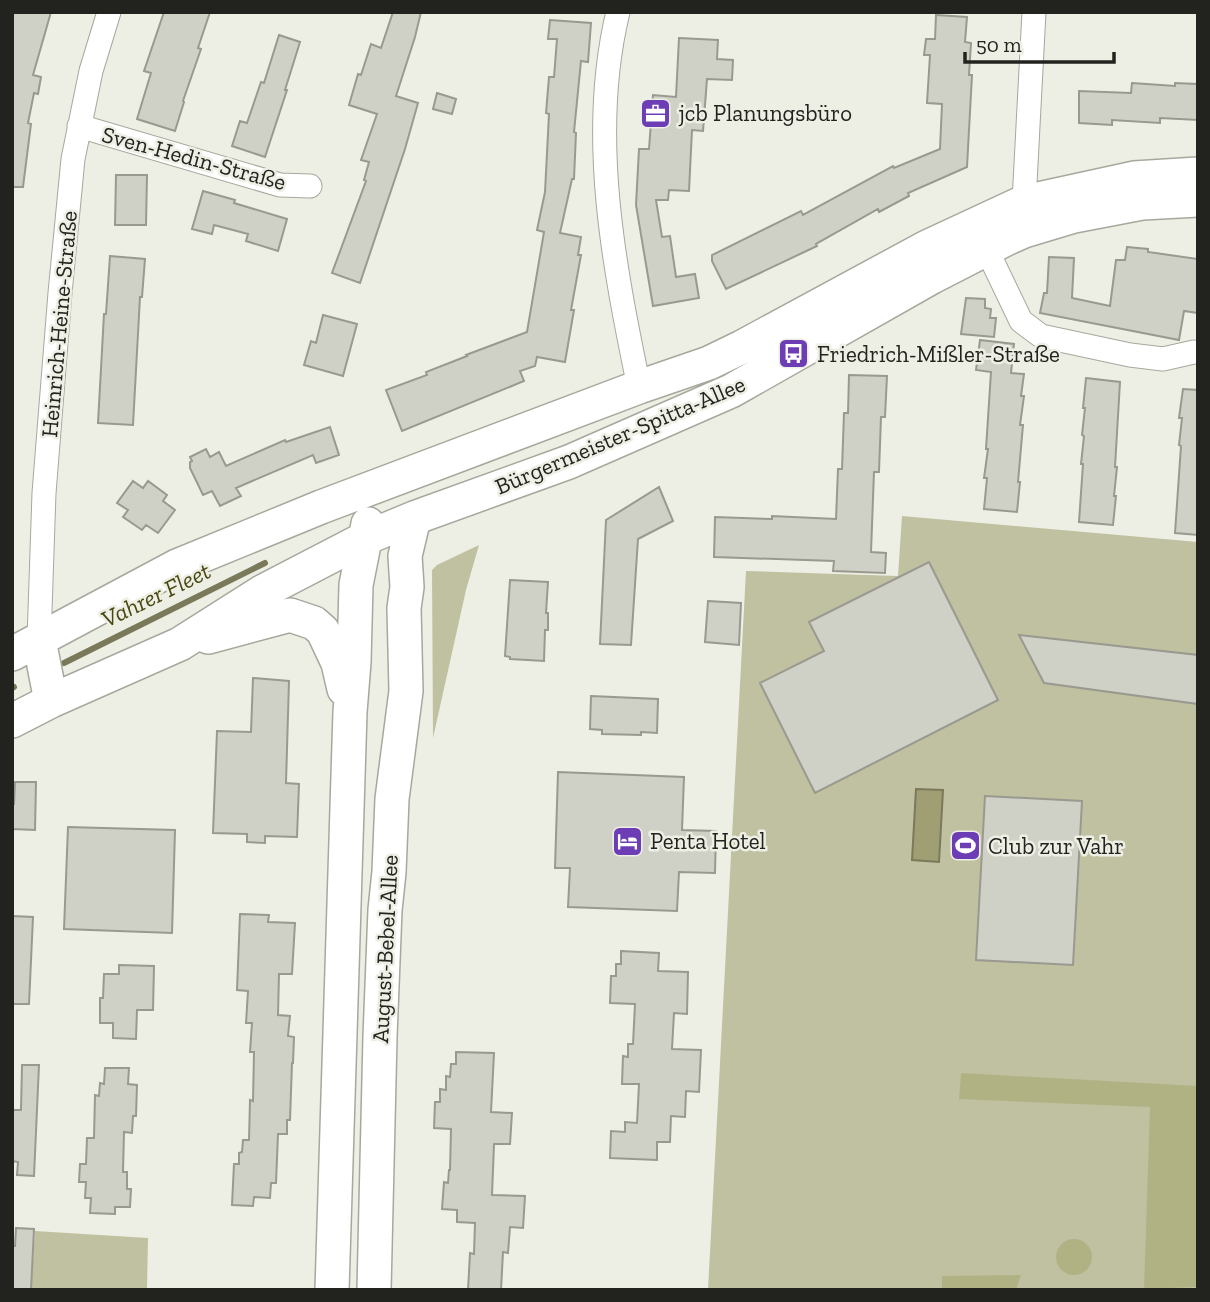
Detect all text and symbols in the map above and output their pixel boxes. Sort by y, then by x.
scale bar [965,21,1114,65]
text: 50 m [976,32,1022,57]
office icon: jcb Planungsbüro [639,96,673,130]
place label: jcb Planungsbüro [678,99,852,127]
street label: Sven-Hedin-Straße [99,120,289,196]
street label: Heinrich-Heine-Straße [35,209,83,439]
bus stop icon: Friedrich-Mißler-Straße [777,337,811,371]
place label: Friedrich-Mißler-Straße [817,340,1060,368]
street label: Bürgermeister-Spitta-Allee [491,370,749,500]
water label: Vahrer Fleet [96,556,215,633]
hotel icon: Penta Hotel [610,824,644,858]
place label: Penta Hotel [650,827,766,855]
sports icon: Club zur Vahr [948,829,982,863]
place label: Club zur Vahr [988,832,1124,860]
street label: August-Bebel-Allee [366,854,404,1044]

